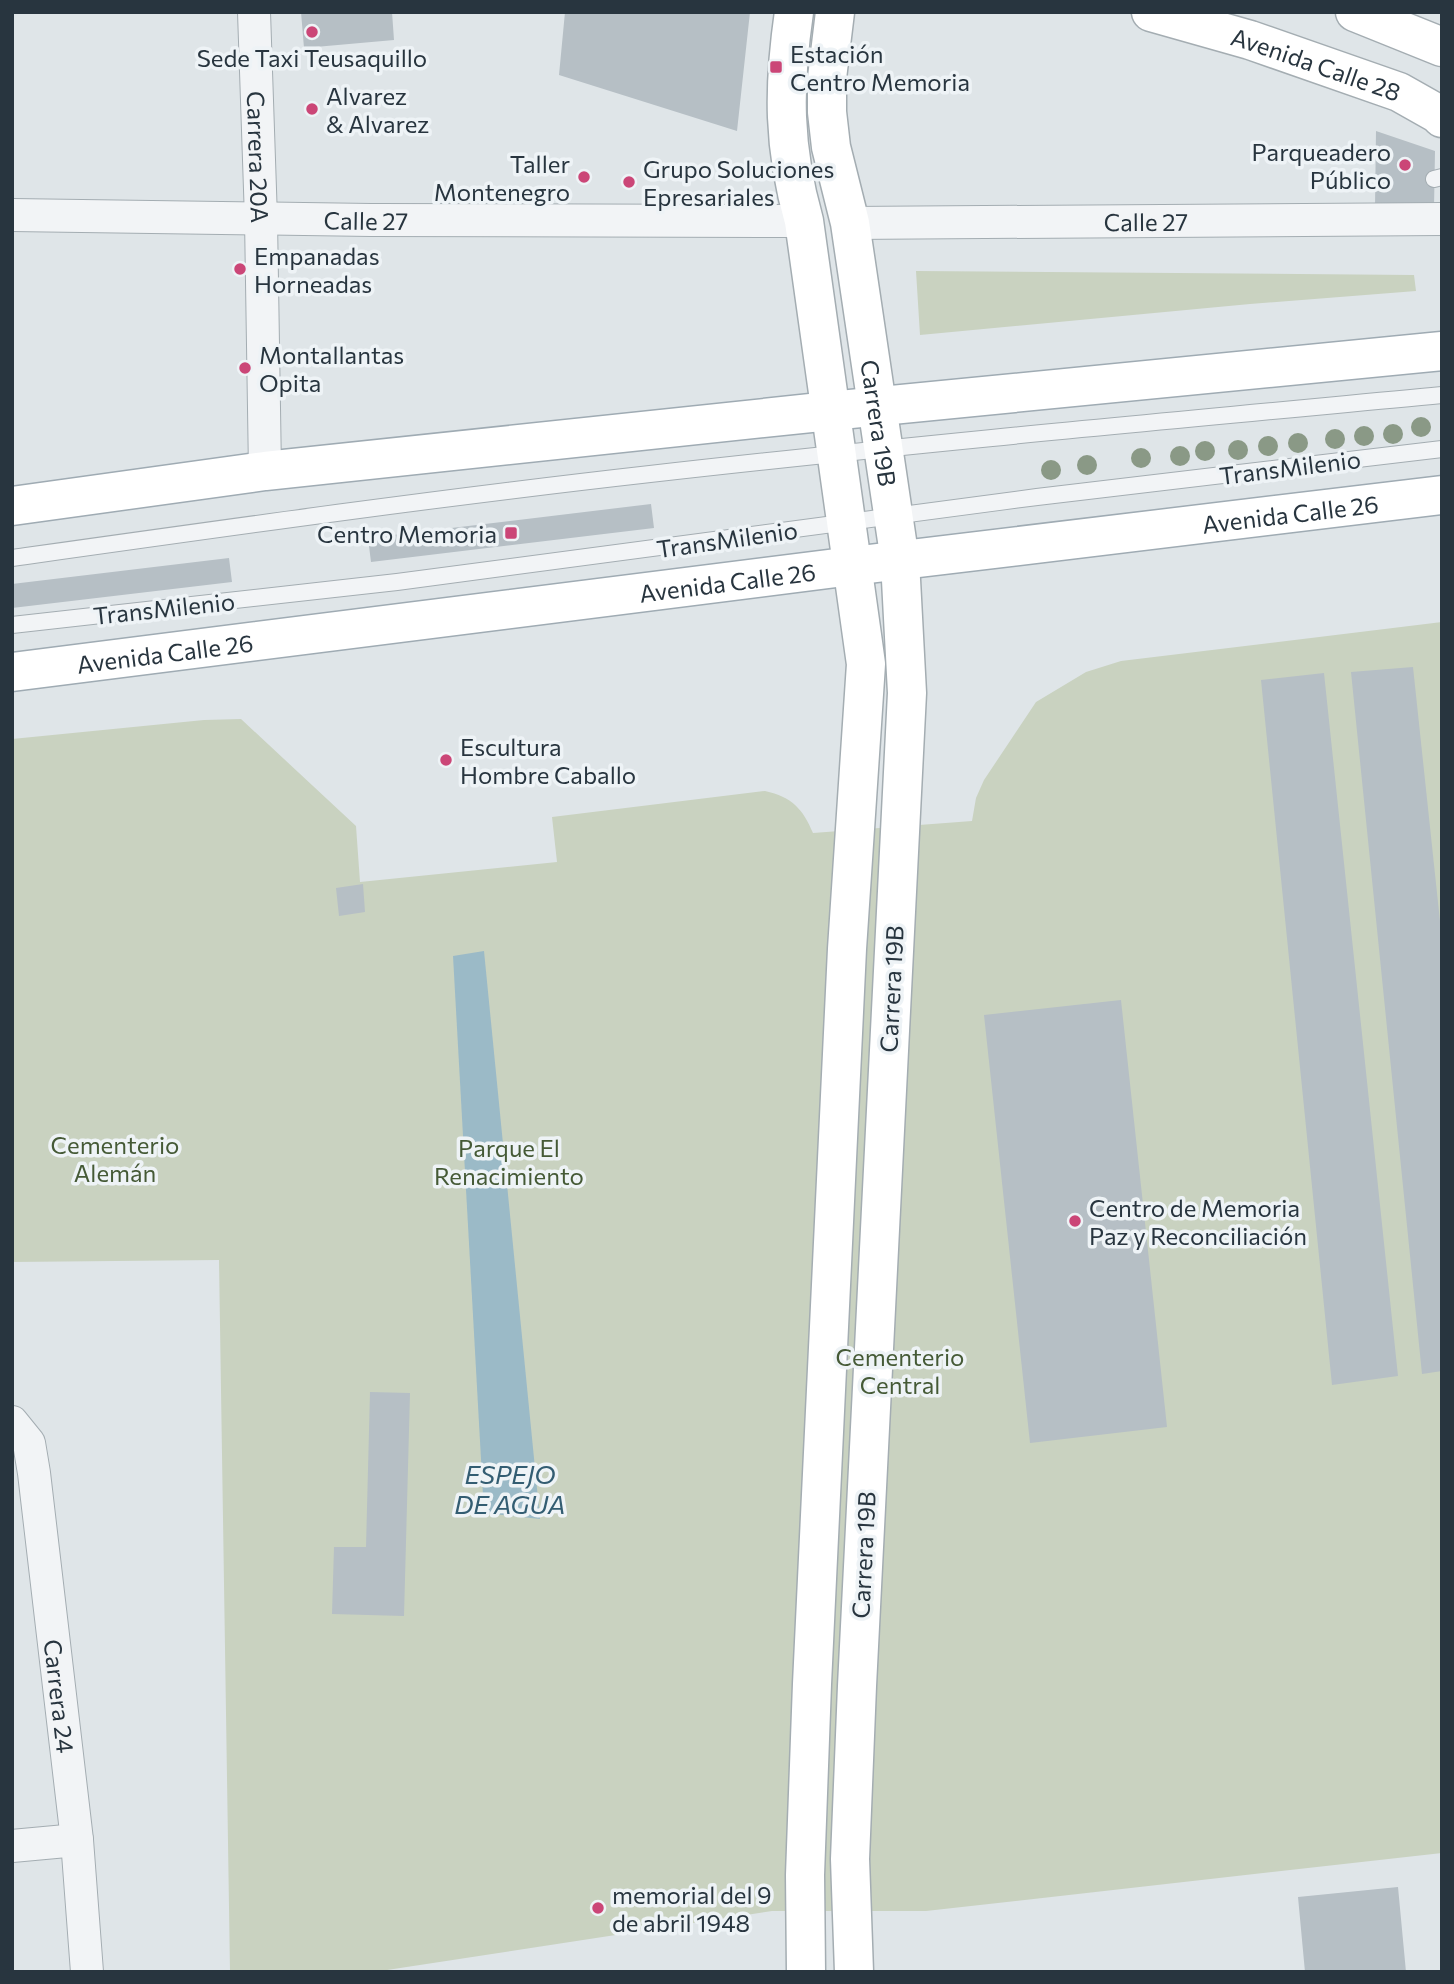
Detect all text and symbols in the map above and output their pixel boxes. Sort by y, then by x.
street label: Avenida Calle 28 [1228,21,1405,106]
marker: Sede Taxi Teusaquillo [304,24,320,40]
place label: Estación Centro Memoria [790,39,970,96]
place label: Sede Taxi Teusaquillo [197,43,427,72]
marker: Estación Centro Memoria [768,59,784,75]
place label: Alvarez & Alvarez [326,81,429,138]
street label: Carrera 20A [242,90,276,223]
marker: Alvarez & Alvarez [304,101,320,117]
place label: Parqueadero Público [1252,137,1391,194]
place label: Taller Montenegro [434,149,570,206]
place label: Grupo Soluciones Epresariales [643,154,834,211]
marker: Parqueadero Público [1397,157,1413,173]
marker: Taller Montenegro [576,169,592,185]
marker: Grupo Soluciones Epresariales [621,174,637,190]
street label: Calle 27 [324,205,408,235]
street label: Calle 27 [1104,206,1188,236]
place label: Empanadas Horneadas [254,241,380,298]
marker: Empanadas Horneadas [232,261,248,277]
place label: Montallantas Opita [259,340,404,397]
street label: Carrera 19B [856,358,903,488]
marker: Montallantas Opita [237,360,253,376]
street label: TransMilenio [1218,444,1362,490]
street label: Avenida Calle 26 [1200,488,1380,538]
street label: TransMilenio [655,515,799,563]
place label: Centro Memoria [317,519,497,548]
marker: Centro Memoria [503,525,519,541]
street label: Avenida Calle 26 [637,556,817,607]
street label: TransMilenio [92,586,236,630]
street label: Avenida Calle 26 [75,627,255,678]
place label: Escultura Hombre Caballo [460,732,636,789]
marker: Escultura Hombre Caballo [438,752,454,768]
street label: Carrera 19B [873,925,909,1053]
park label: Cementerio Alemán [51,1130,179,1187]
park label: Parque El Renacimiento [434,1133,584,1190]
place label: Centro de Memoria Paz y Reconciliación [1089,1193,1307,1250]
marker: Centro de Memoria Paz y Reconciliación [1067,1213,1083,1229]
park label: Cementerio Central [836,1342,964,1399]
water label: ESPEJO DE AGUA [454,1458,566,1519]
street label: Carrera 19B [845,1491,881,1619]
street label: Carrera 24 [39,1638,81,1754]
place label: memorial del 9 de abril 1948 [612,1880,772,1937]
marker: memorial del 9 de abril 1948 [590,1900,606,1916]

